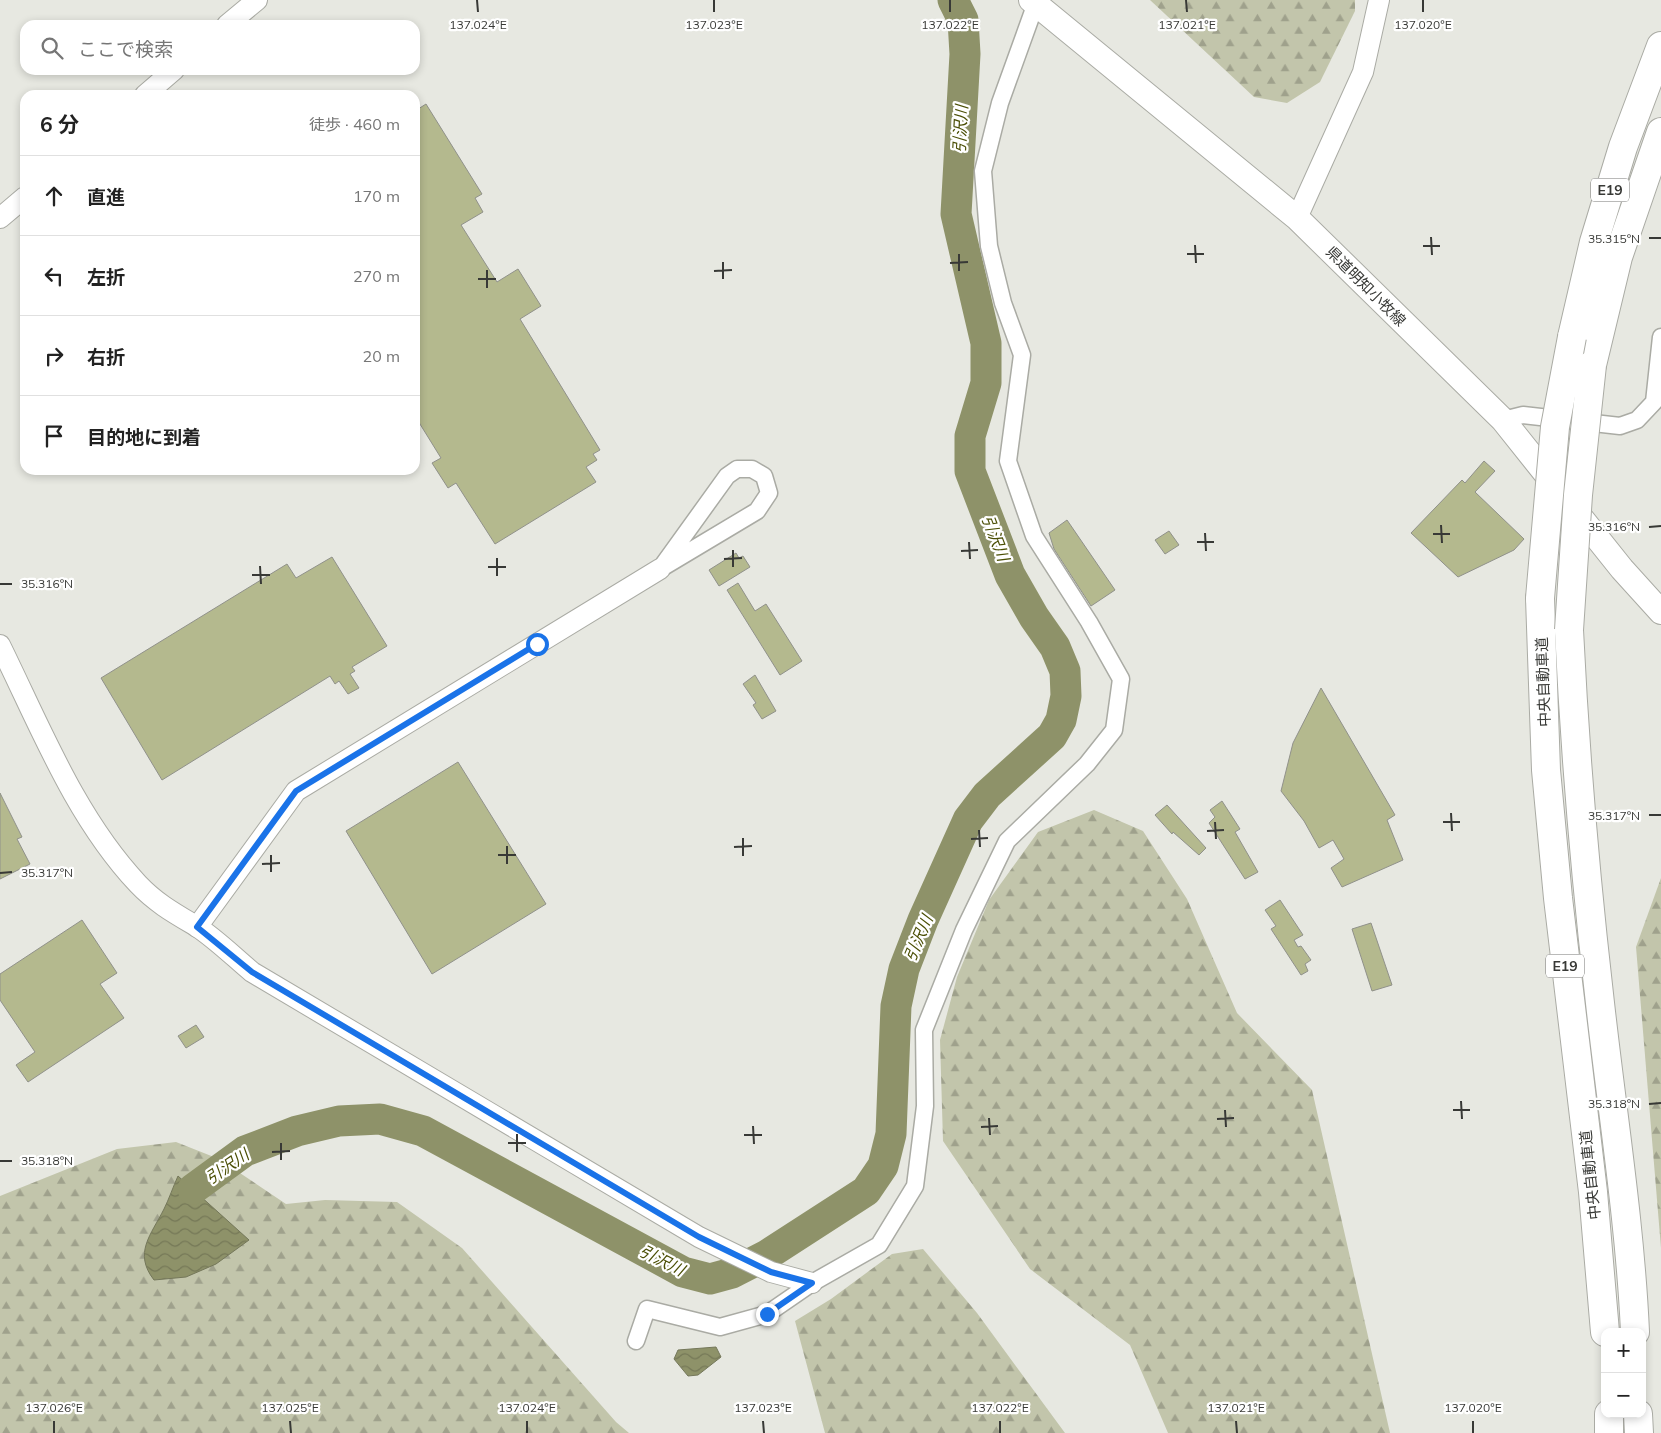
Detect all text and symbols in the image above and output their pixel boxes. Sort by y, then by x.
text: 137.024°E [449,17,507,32]
text: 137.023°E [685,17,743,32]
text: 137.022°E [921,17,979,32]
text: 137.021°E [1158,17,1216,32]
text: 137.020°E [1394,17,1452,32]
search box [20,20,420,75]
icon: search [38,34,66,62]
text: ここで検索 [78,37,173,61]
water label: 引沢川 [949,103,971,153]
text: 6 分 [40,111,79,137]
text: 徒歩 · 460 m [309,114,400,134]
road number: E19 [1591,178,1629,202]
icon: ahead [40,182,68,210]
text: 直進 [87,185,125,209]
text: 170 m [353,186,400,206]
text: 35.315°N [1588,231,1640,246]
street label: 県道明知小牧線 [1322,242,1410,330]
icon: left [40,262,68,290]
text: 左折 [87,265,125,289]
text: 270 m [353,266,400,286]
icon: right [40,342,68,370]
text: 右折 [87,345,125,369]
text: 20 m [363,346,400,366]
icon: arrive [40,422,68,450]
text: 目的地に到着 [87,425,201,449]
water label: 引沢川 [978,512,1015,566]
text: 35.316°N [1588,519,1640,534]
text: 35.316°N [21,576,73,591]
route start [526,633,549,656]
street label: 中央自動車道 [1532,637,1554,727]
text: 35.317°N [1588,808,1640,823]
text: 35.317°N [21,865,73,880]
water label: 引沢川 [899,910,937,964]
road number: E19 [1546,954,1584,978]
text: 35.318°N [1588,1096,1640,1111]
street label: 中央自動車道 [1576,1129,1604,1221]
water label: 引沢川 [202,1143,254,1188]
text: 35.318°N [21,1153,73,1168]
water label: 引沢川 [636,1240,690,1281]
route end [756,1303,779,1326]
map controls [1601,1328,1646,1418]
button: + [1601,1328,1646,1373]
button: − [1601,1373,1646,1418]
text: 137.026°E [25,1400,83,1415]
text: 137.025°E [261,1400,319,1415]
text: 137.024°E [498,1400,556,1415]
text: 137.023°E [734,1400,792,1415]
text: 137.022°E [971,1400,1029,1415]
text: 137.021°E [1207,1400,1265,1415]
text: 137.020°E [1444,1400,1502,1415]

